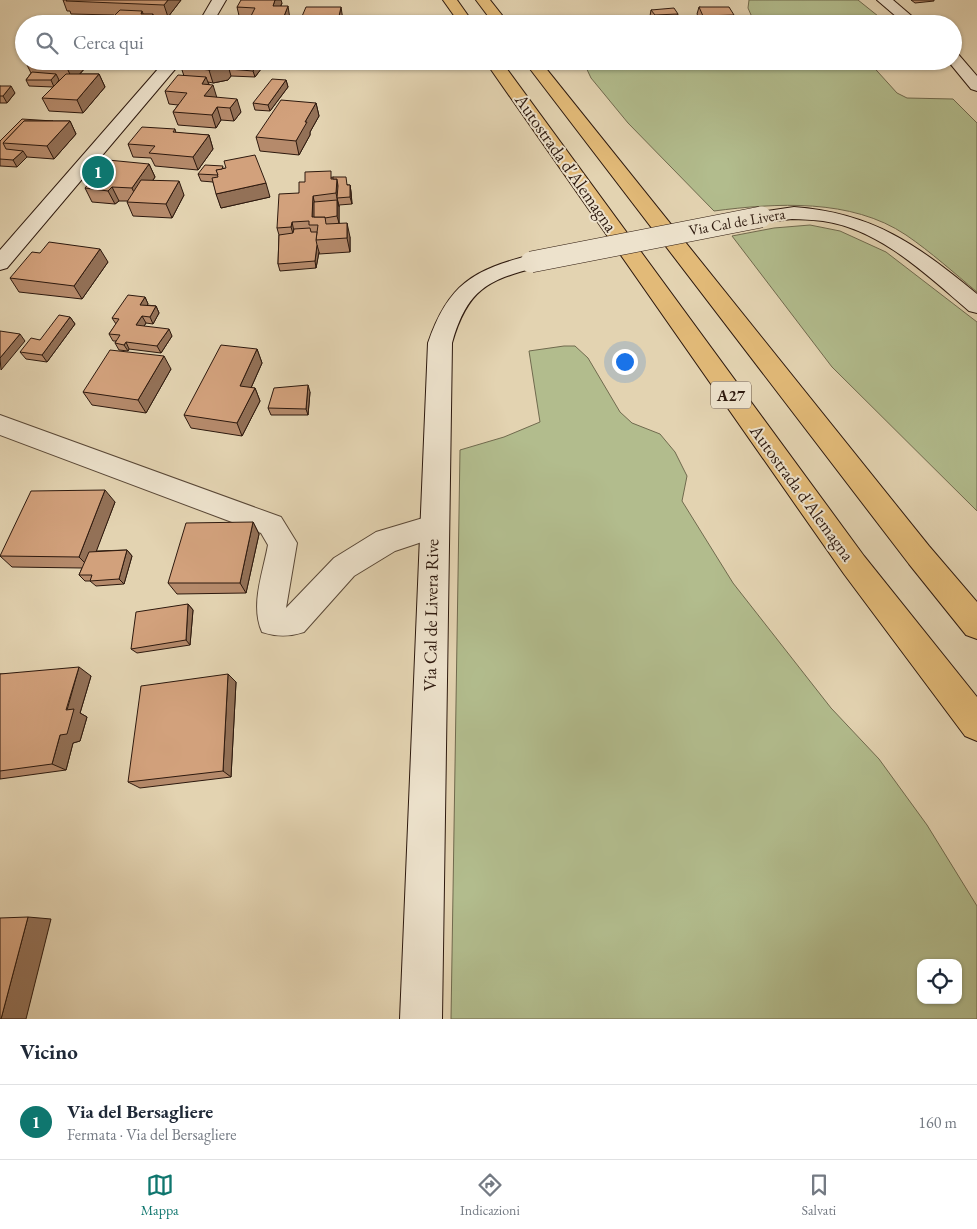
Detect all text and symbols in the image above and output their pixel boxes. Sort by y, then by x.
search box [15,15,962,70]
icon: search [33,29,61,57]
text: Cerca qui [73,30,144,55]
street label: Autostrada d'Alemagna [510,88,623,237]
pin: 1 [82,153,114,191]
street label: Via Cal de Livera [687,204,787,239]
your location [612,349,638,375]
road number: A27 [711,382,751,408]
street label: Autostrada d'Alemagna [745,419,860,566]
street label: Via Cal de Livera Rive [418,539,443,691]
map controls [917,959,962,1004]
button: locate [917,959,962,1004]
text: Vicino [20,1038,78,1065]
text: Via del Bersagliere [67,1099,213,1124]
text: 1 [32,1112,40,1133]
text: 160 m [918,1112,957,1133]
text: Fermata · Via del Bersagliere [67,1124,237,1145]
tab: Mappa [141,1171,179,1219]
tab: Indicazioni [460,1171,520,1219]
tab: Salvati [801,1171,836,1219]

